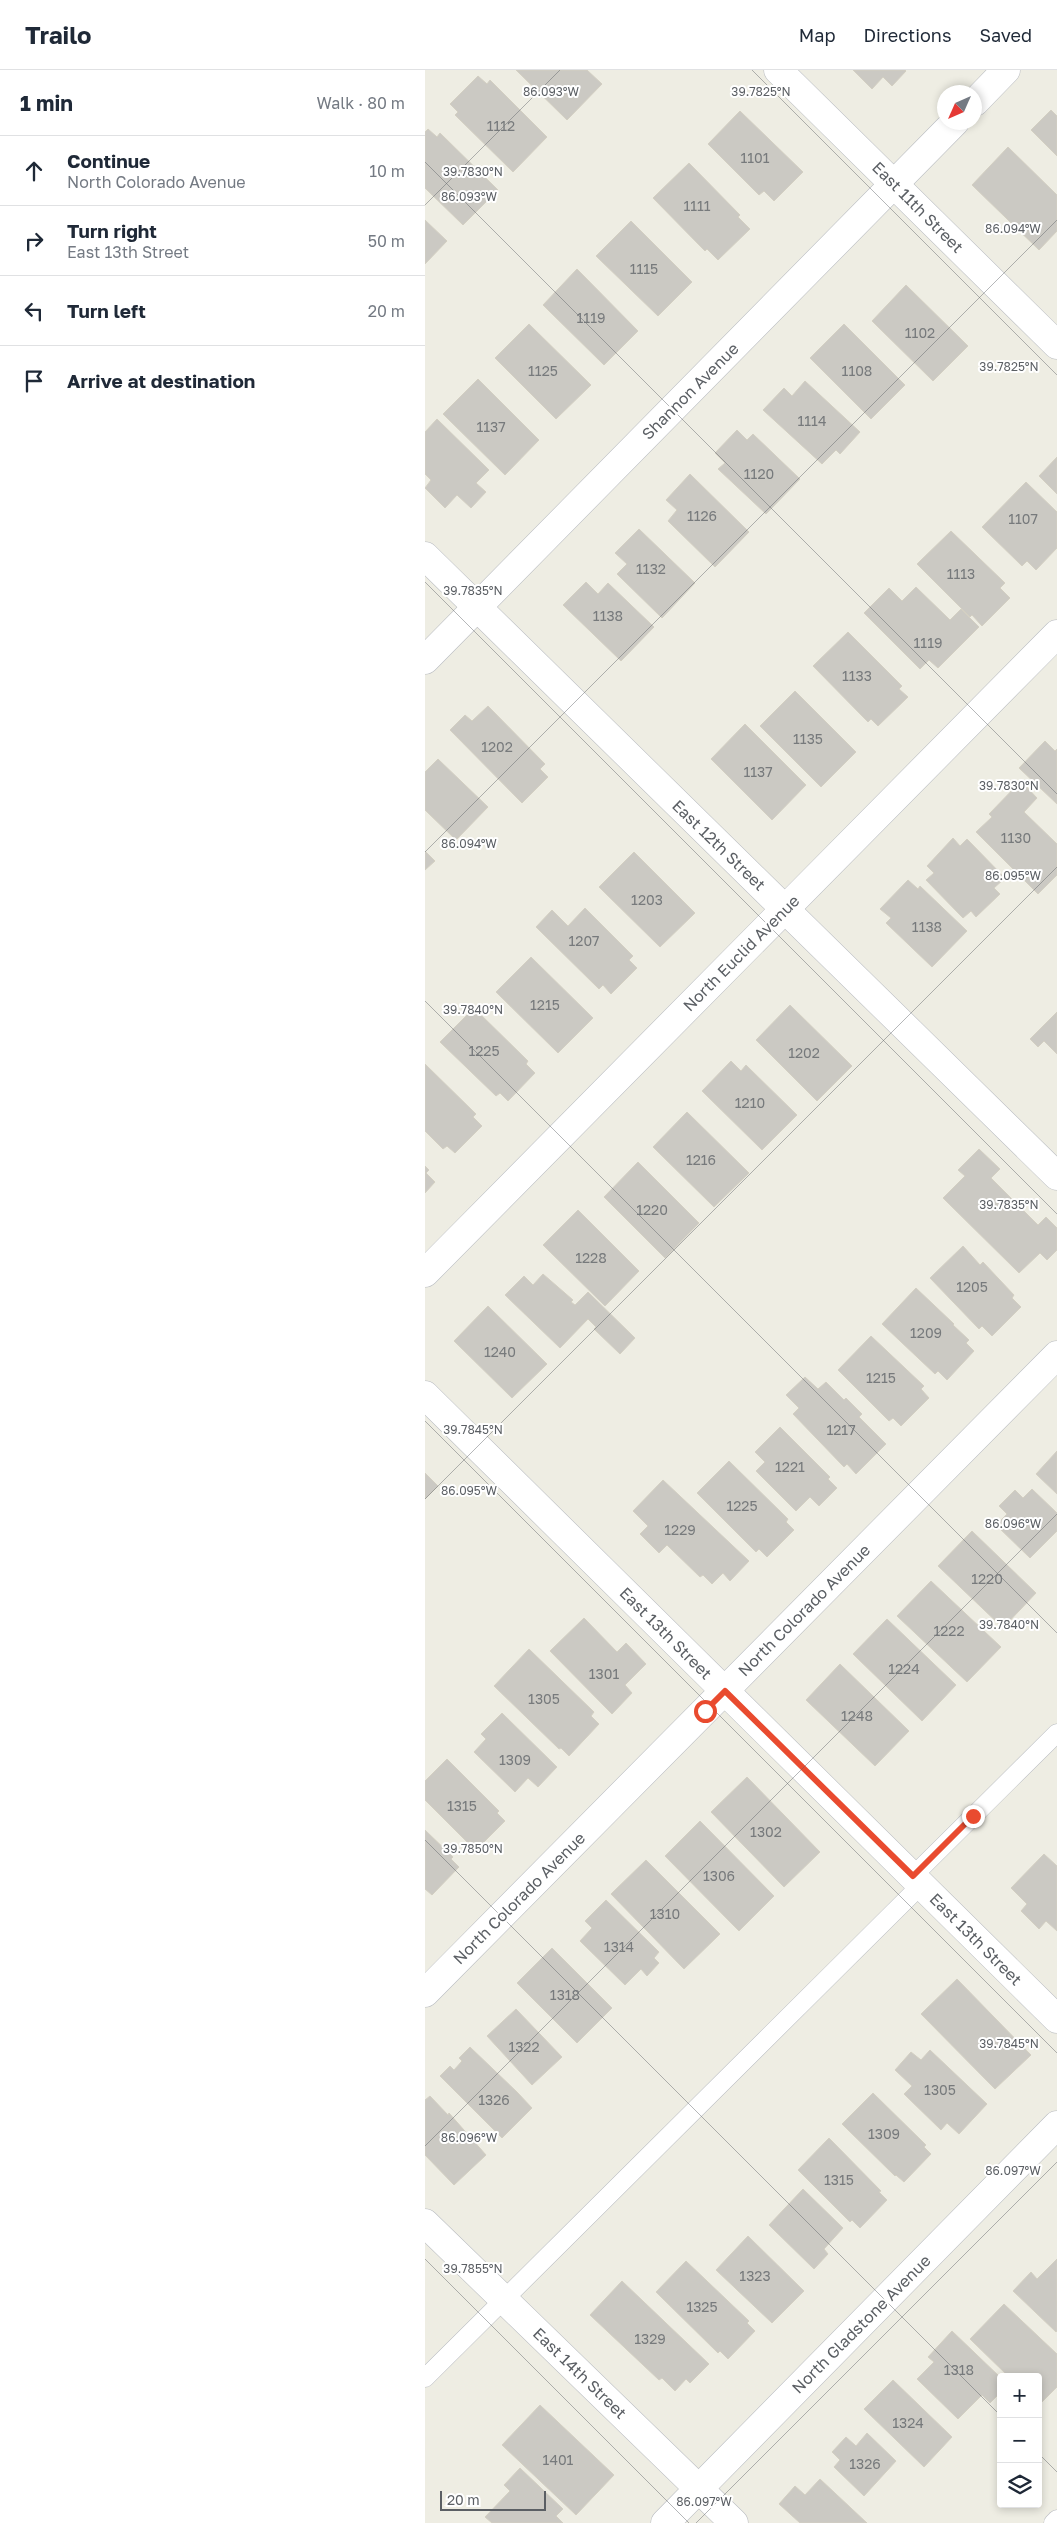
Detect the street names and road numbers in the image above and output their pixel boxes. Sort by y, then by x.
street label: East 11th Street [868,157,968,257]
street label: Shannon Avenue [637,338,743,444]
street label: East 12th Street [668,795,770,895]
street label: North Euclid Avenue [679,891,803,1015]
street label: North Colorado Avenue [734,1540,874,1680]
street label: East 13th Street [616,1583,716,1683]
street label: North Colorado Avenue [449,1828,589,1968]
street label: East 13th Street [926,1889,1026,1989]
street label: North Gladstone Avenue [787,2250,935,2398]
street label: East 14th Street [529,2323,631,2423]

